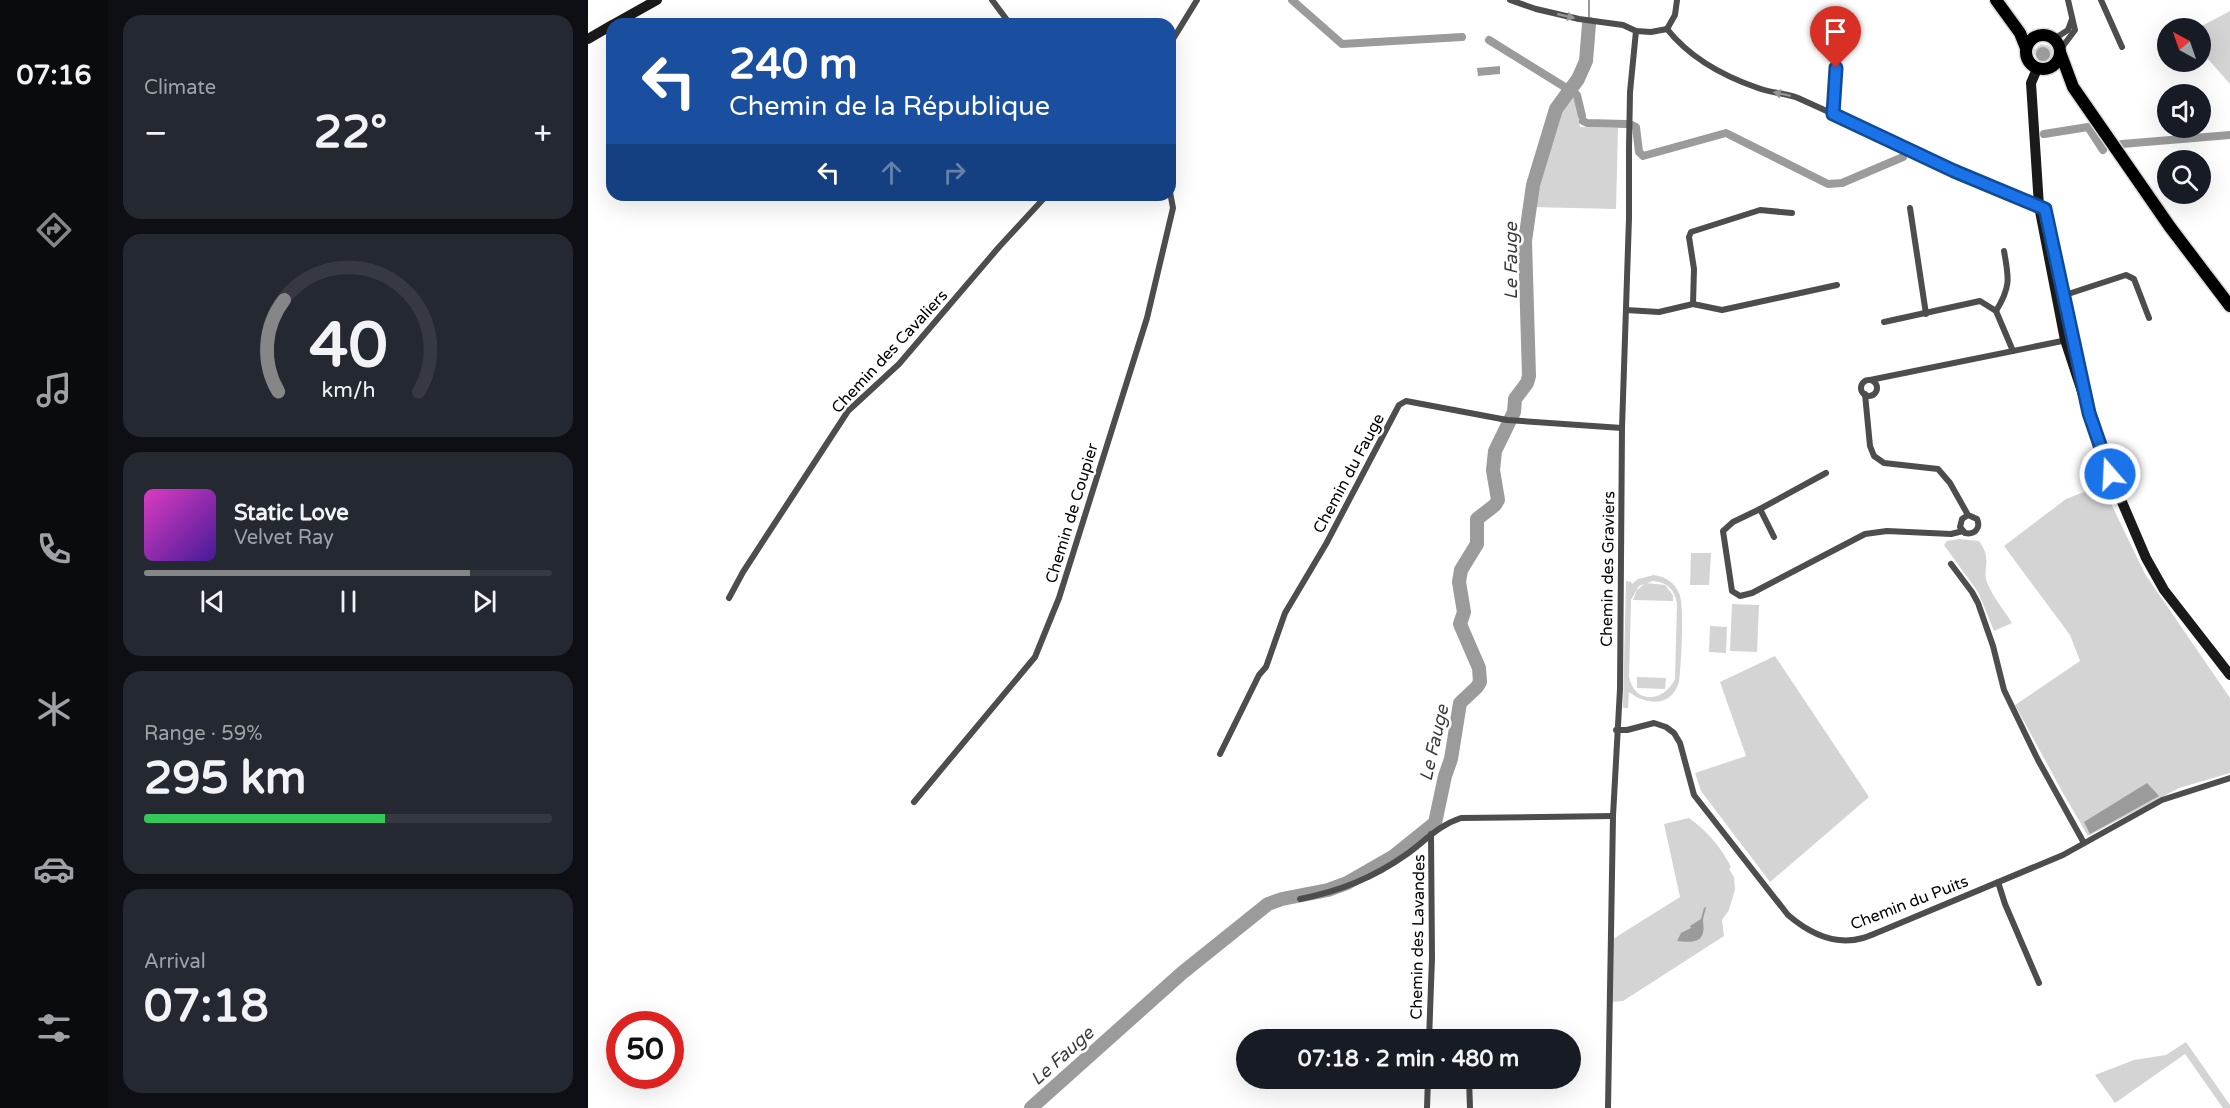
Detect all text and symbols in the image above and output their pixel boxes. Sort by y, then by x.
pin [1810,6,1861,68]
one-way arrow [1557,11,1575,21]
icon: arrive [1819,15,1852,48]
north arrow [2157,18,2211,72]
map controls [2157,18,2211,204]
text: 240 m [729,39,858,90]
icon: left [630,42,708,120]
text: 07:16 [17,59,91,92]
text: Climate [144,76,216,100]
button: sound [2157,84,2211,138]
one-way arrow [1773,89,1792,98]
text: Chemin de la République [729,90,1050,123]
text: 22° [314,106,387,160]
text: − [144,114,168,153]
text: + [533,114,552,153]
button: search [2157,150,2211,204]
icon: left [812,156,845,189]
icon: ahead [875,156,908,189]
icon: right [938,156,971,189]
icon: directions [33,209,75,251]
water label: Le Fauge [1500,222,1522,300]
street label: Chemin des Cavaliers [827,286,952,418]
text: 40 [309,310,387,385]
icon: music [33,369,75,411]
text: km/h [321,378,375,404]
street label: Chemin du Fauge [1309,410,1389,537]
street label: Chemin de Coupier [1041,440,1103,586]
position arrow [2078,442,2142,506]
street label: Chemin des Graviers [1597,491,1619,647]
text: Static Love [234,500,349,526]
text: Velvet Ray [234,526,334,550]
icon: phone [33,528,75,570]
icon: previous [196,585,229,618]
icon: pause [332,585,365,618]
icon: next [468,585,501,618]
icon: climate [33,688,75,730]
water label: Le Fauge [1415,702,1454,783]
text: Range · 59% [144,722,263,746]
text: 295 km [144,752,306,806]
icon: car [33,848,75,890]
street label: Chemin des Lavandes [1407,854,1429,1020]
street label: Chemin du Puits [1848,871,1971,935]
text: Arrival [144,950,206,974]
text: 07:18 [144,980,269,1034]
icon: filters [33,1007,75,1049]
speed limit sign: 50 [606,1011,684,1089]
water label: Le Fauge [1026,1021,1099,1090]
text: 07:18 · 2 min · 480 m [1298,1046,1519,1072]

